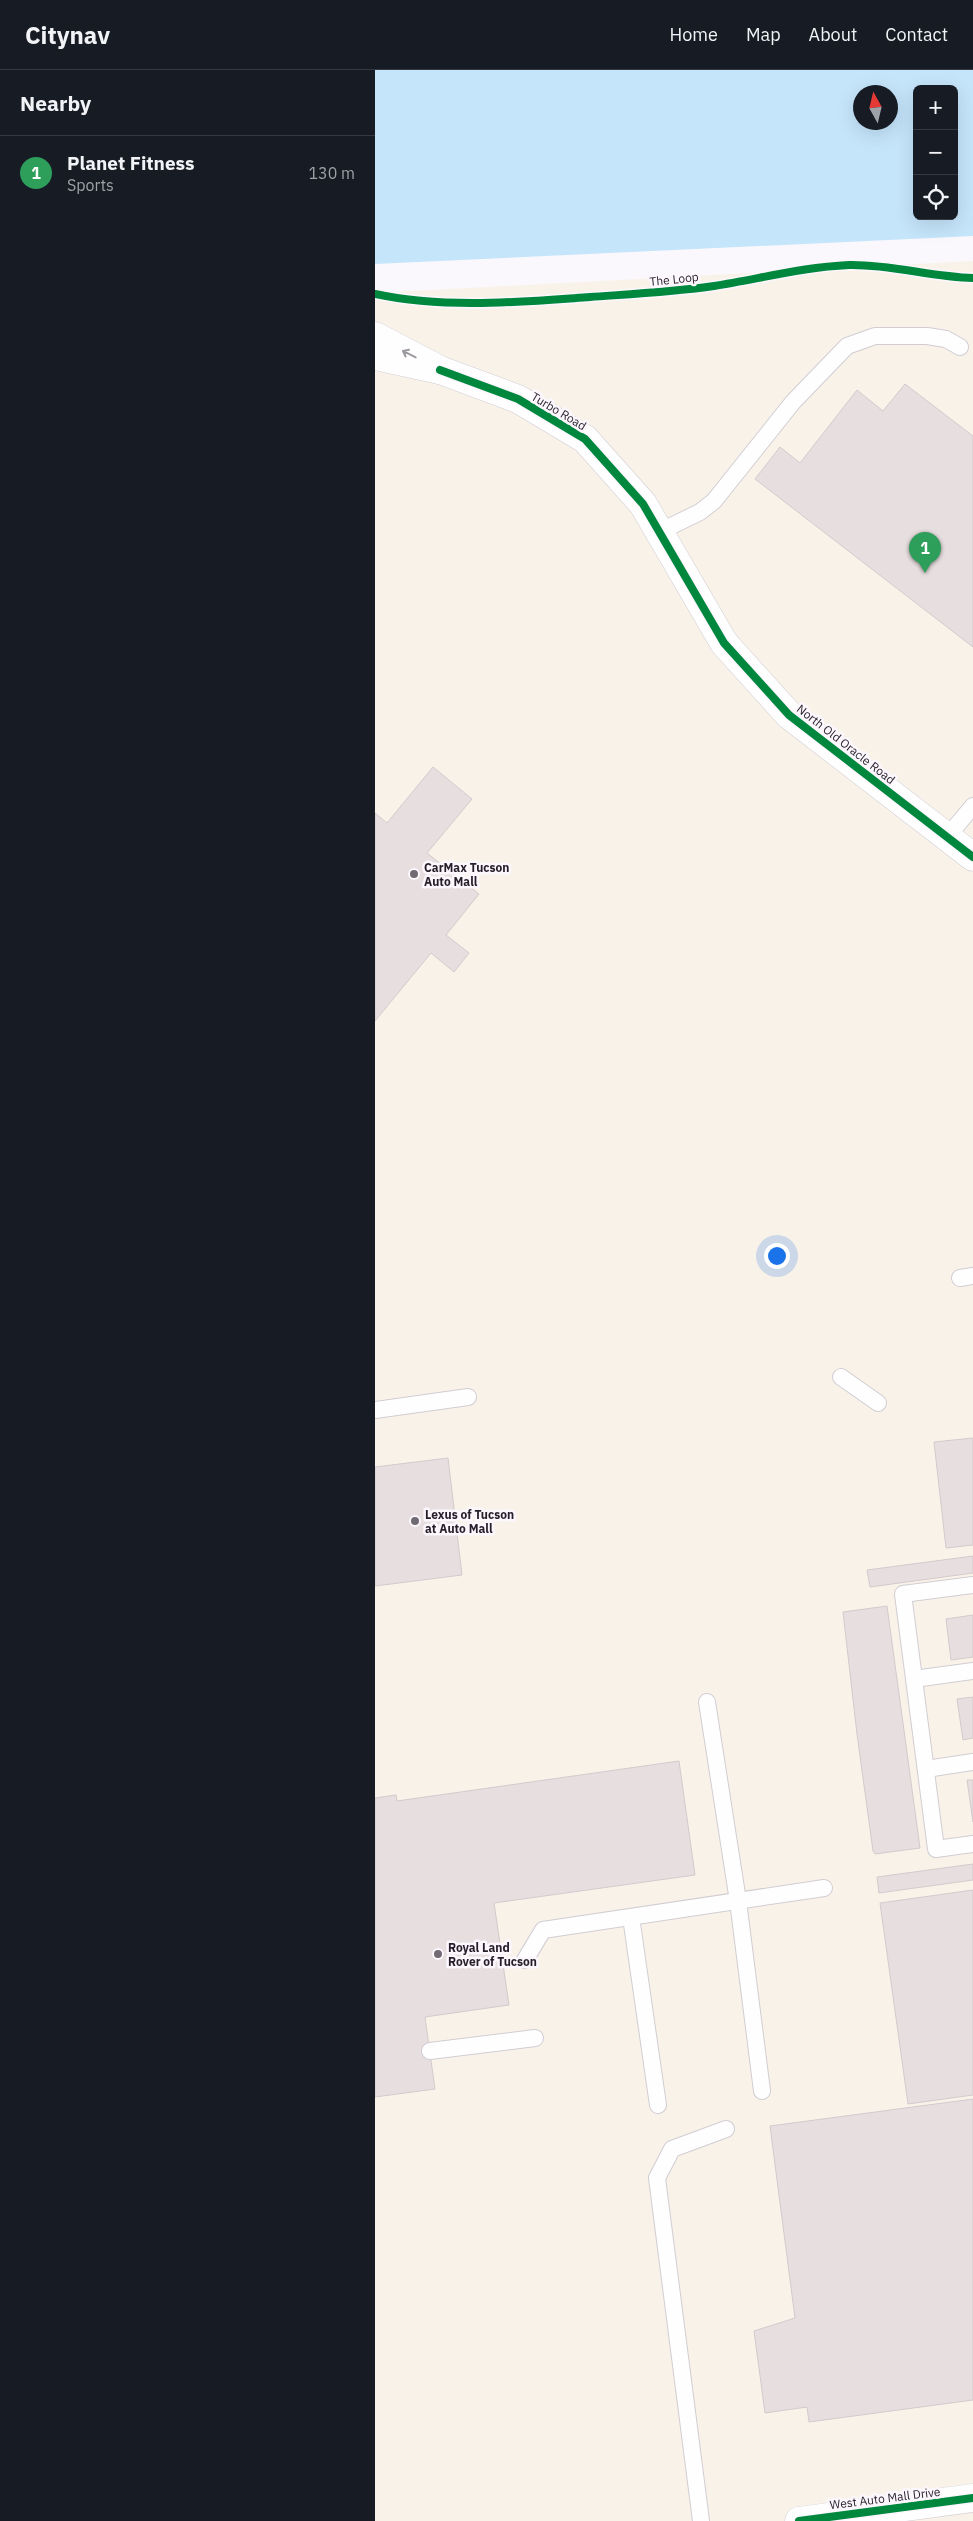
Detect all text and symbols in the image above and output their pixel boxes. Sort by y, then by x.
text: Citynav [25,19,110,51]
text: Home [670,23,718,46]
text: Map [746,23,781,46]
text: About [809,23,857,46]
text: Contact [885,23,948,46]
north arrow [853,85,898,130]
map controls [913,85,958,220]
button: + [913,85,958,130]
text: Nearby [20,89,91,117]
button: − [913,130,958,175]
text: Planet Fitness [67,151,195,175]
text: 1 [31,163,41,183]
text: 130 m [308,163,355,183]
text: Sports [67,175,114,195]
button: locate [913,175,958,220]
street label: The Loop [649,269,699,289]
one-way arrow [402,349,417,359]
street label: Turbo Road [529,389,589,433]
pin: 1 [909,532,941,573]
street label: North Old Oracle Road [794,701,898,787]
place label: CarMax Tucson Auto Mall [424,860,510,889]
marker: CarMax Tucson Auto Mall [408,868,420,880]
your location [764,1243,790,1269]
place label: Lexus of Tucson at Auto Mall [425,1507,514,1536]
marker: Lexus of Tucson at Auto Mall [409,1515,421,1527]
place label: Royal Land Rover of Tucson [448,1940,537,1969]
marker: Royal Land Rover of Tucson [432,1948,444,1960]
street label: West Auto Mall Drive [829,2484,942,2512]

